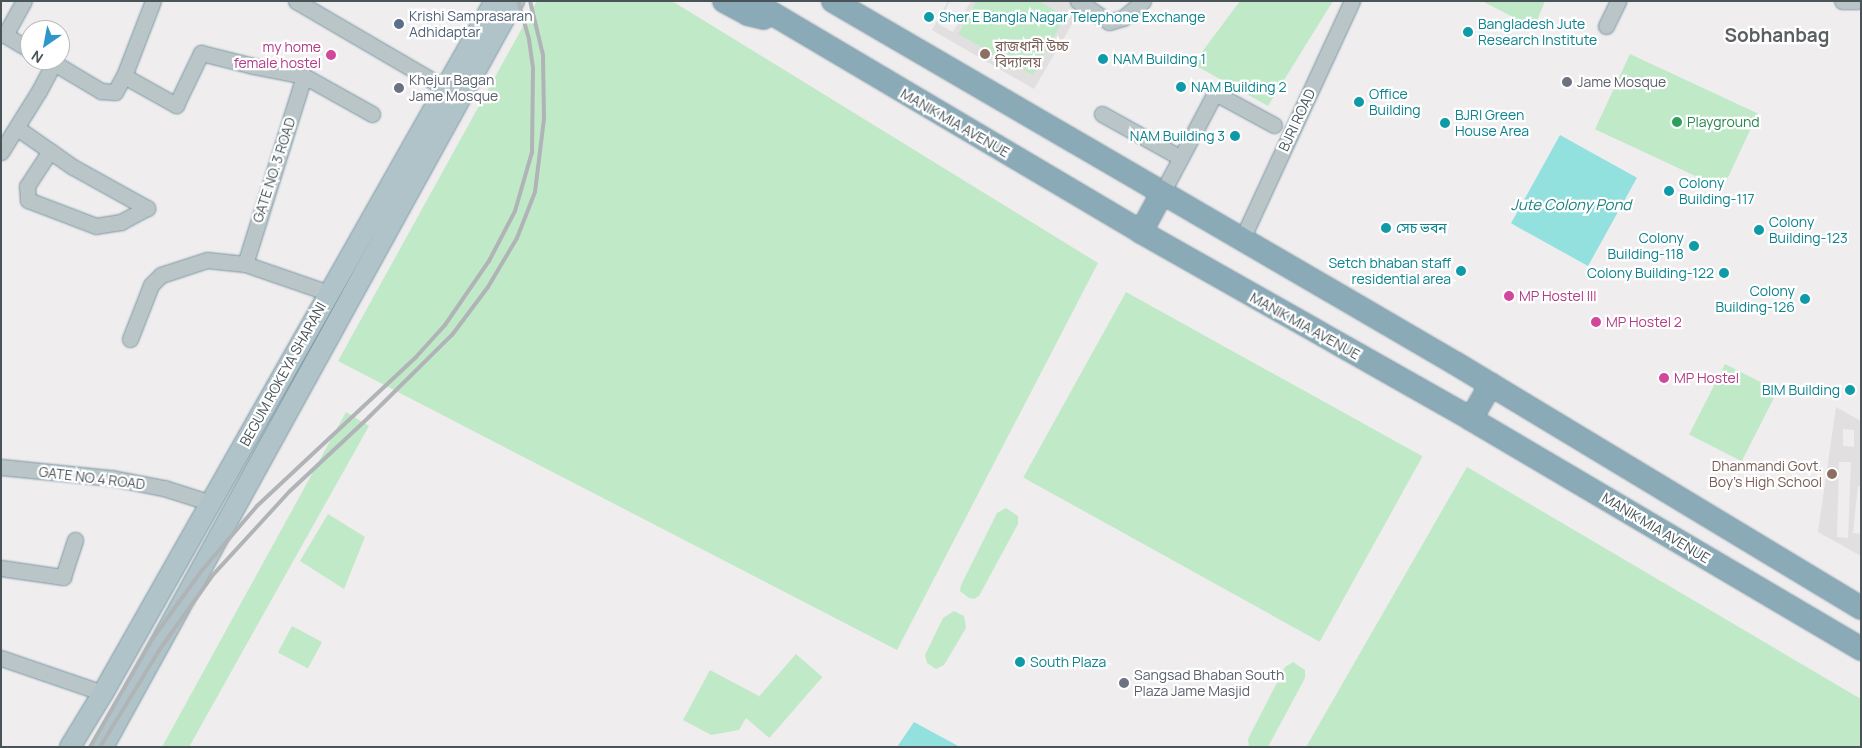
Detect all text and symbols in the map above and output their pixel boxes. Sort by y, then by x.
place label: Krishi Samprasaran Adhidaptar [409,8,532,40]
place label: Sher E Bangla Nagar Telephone Exchange [939,9,1205,25]
marker: Sher E Bangla Nagar Telephone Exchange [923,11,935,23]
place label: Bangladesh Jute Research Institute [1478,16,1597,48]
marker: Krishi Samprasaran Adhidaptar [393,18,405,30]
north arrow [20,20,70,70]
district label: Sobhanbag [1724,25,1830,47]
marker: Bangladesh Jute Research Institute [1462,26,1474,38]
place label: রাজধানী উচ্চ বিদ্যালয় [995,38,1069,70]
place label: my home female hostel [234,39,321,72]
text: N [28,46,46,68]
marker: রাজধানী উচ্চ বিদ্যালয় [979,48,991,60]
marker: my home female hostel [325,49,337,61]
place label: NAM Building 1 [1113,51,1206,67]
marker: NAM Building 1 [1097,53,1109,65]
place label: Khejur Bagan Jame Mosque [409,72,498,104]
place label: Jame Mosque [1577,74,1666,90]
marker: Jame Mosque [1561,76,1573,88]
place label: NAM Building 2 [1191,79,1286,95]
marker: NAM Building 2 [1175,81,1187,93]
marker: Khejur Bagan Jame Mosque [393,82,405,94]
street label: MANIK MIA AVENUE [898,85,1012,161]
street label: BJRI ROAD [1275,86,1319,154]
place label: Office Building [1369,86,1421,118]
marker: Office Building [1353,96,1365,108]
place label: BJRI Green House Area [1455,107,1529,140]
place label: Playground [1687,114,1760,130]
street label: GATE NO. 3 ROAD [249,115,299,225]
marker: Playground [1671,116,1683,128]
marker: BJRI Green House Area [1439,117,1451,129]
place label: NAM Building 3 [1130,128,1225,144]
marker: NAM Building 3 [1229,130,1241,142]
place label: Colony Building-117 [1679,175,1754,208]
marker: Colony Building-117 [1663,185,1675,197]
water label: Jute Colony Pond [1511,196,1631,214]
place label: Colony Building-123 [1769,214,1848,246]
place label: সেচ ভবন [1396,220,1447,236]
marker: সেচ ভবন [1380,222,1392,234]
marker: Colony Building-123 [1753,224,1765,236]
place label: Colony Building-118 [1607,230,1684,262]
marker: Colony Building-118 [1688,240,1700,252]
place label: Setch bhaban staff residential area [1328,255,1451,288]
marker: Setch bhaban staff residential area [1455,265,1467,277]
place label: Colony Building-122 [1587,265,1714,281]
marker: Colony Building-122 [1718,267,1730,279]
place label: Colony Building-126 [1715,283,1795,316]
place label: MP Hostel III [1519,288,1597,304]
street label: MANIK MIA AVENUE [1247,289,1363,363]
marker: MP Hostel III [1503,290,1515,302]
marker: Colony Building-126 [1799,293,1811,305]
street label: BEGUM ROKEYA SHARANI [236,299,330,449]
place label: MP Hostel 2 [1606,314,1682,330]
marker: MP Hostel 2 [1590,316,1602,328]
place label: MP Hostel [1674,370,1739,386]
marker: MP Hostel [1658,372,1670,384]
place label: BIM Building [1762,382,1840,398]
marker: BIM Building [1844,384,1856,396]
place label: Dhanmandi Govt. Boy's High School [1709,458,1822,491]
street label: GATE NO 4 ROAD [38,463,146,493]
marker: Dhanmandi Govt. Boy's High School [1826,468,1838,480]
street label: MANIK MIA AVENUE [1599,489,1713,567]
place label: South Plaza [1030,654,1106,670]
marker: South Plaza [1014,656,1026,668]
place label: Sangsad Bhaban South Plaza Jame Masjid [1134,667,1284,700]
marker: Sangsad Bhaban South Plaza Jame Masjid [1118,677,1130,689]

